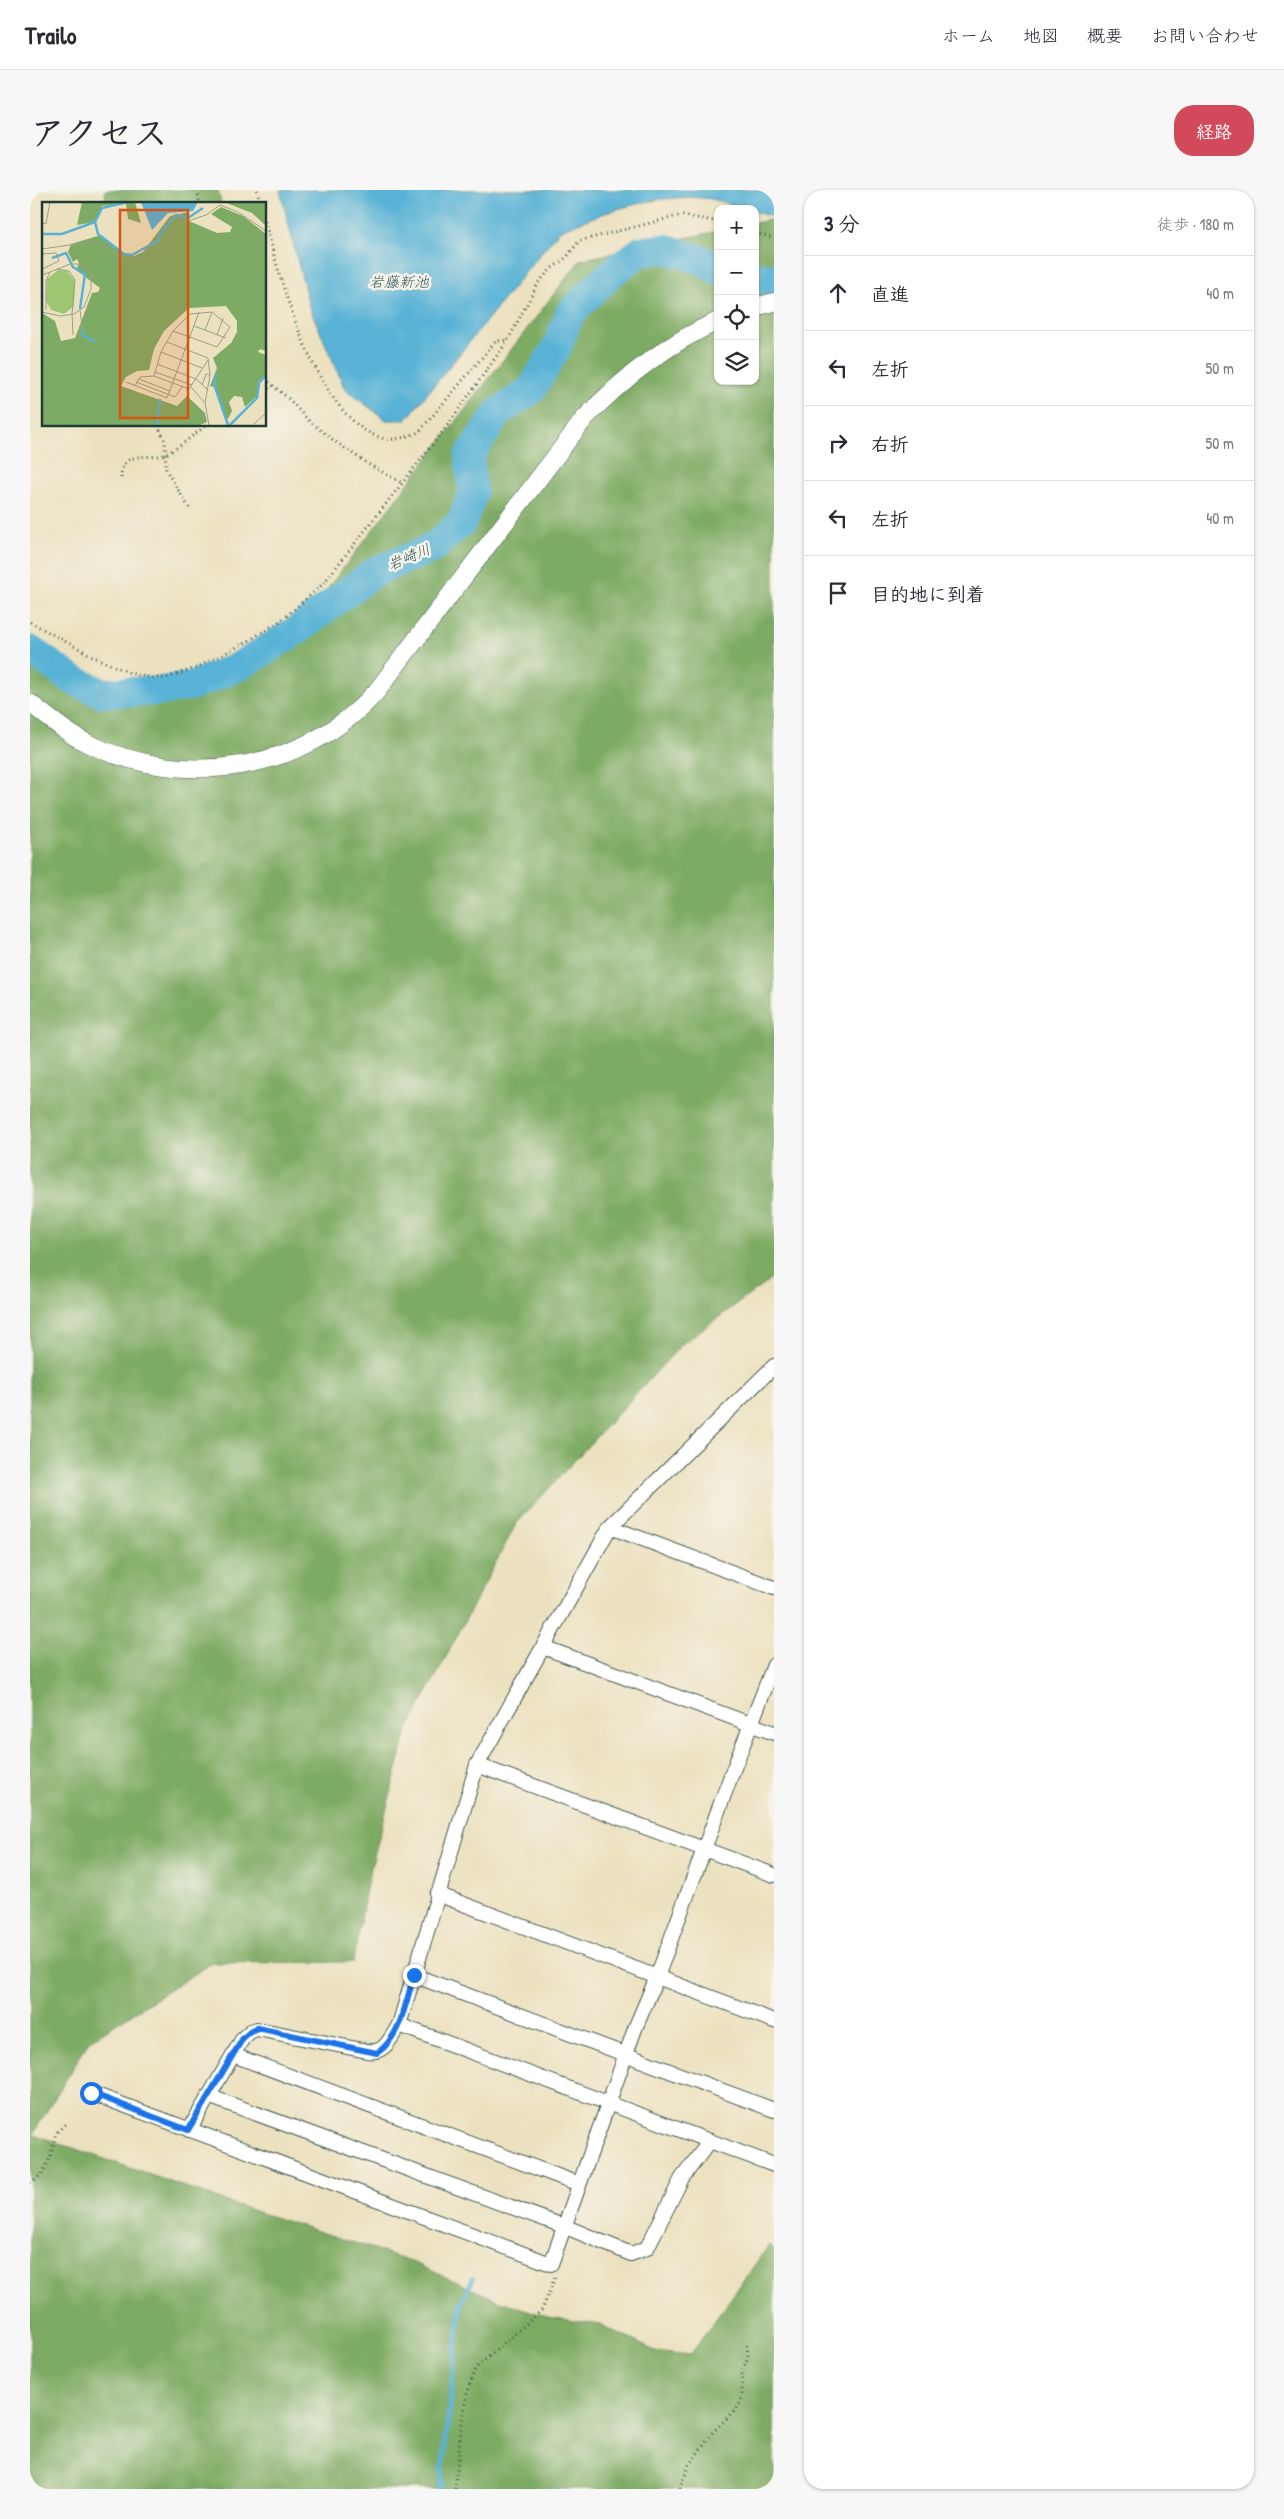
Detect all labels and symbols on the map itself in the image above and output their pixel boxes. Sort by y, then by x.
inset map [42,202,266,426]
water label: 岩藤新池 [369,271,430,292]
water label: 岩崎川 [384,538,434,575]
route end [403,1964,426,1987]
route start [80,2082,103,2105]

